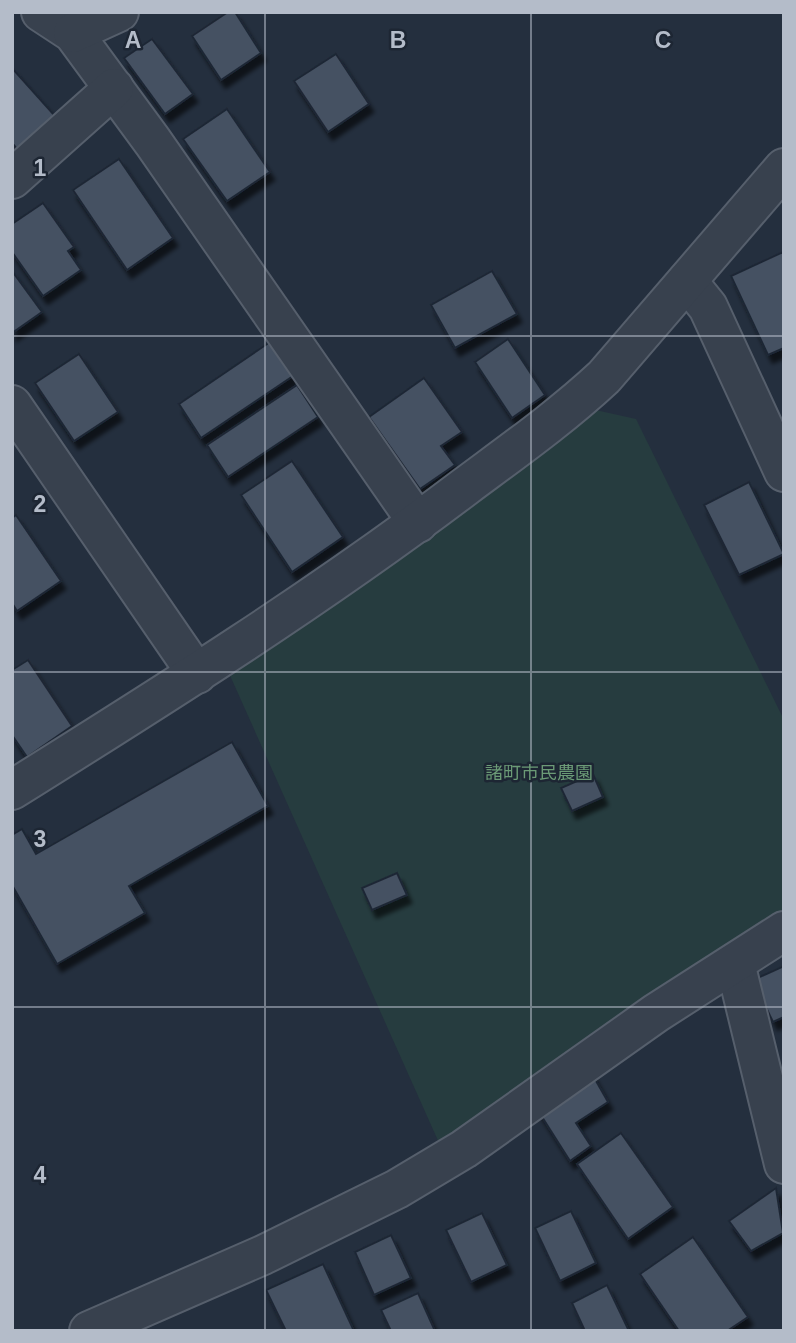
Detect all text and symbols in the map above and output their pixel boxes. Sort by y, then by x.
text: A [125,27,141,53]
text: B [390,27,406,53]
text: C [655,27,671,53]
text: 1 [34,155,47,181]
text: 2 [34,491,46,517]
park label: 諸町市民農園 [485,763,593,783]
text: 3 [34,826,46,852]
text: 4 [34,1162,47,1188]

